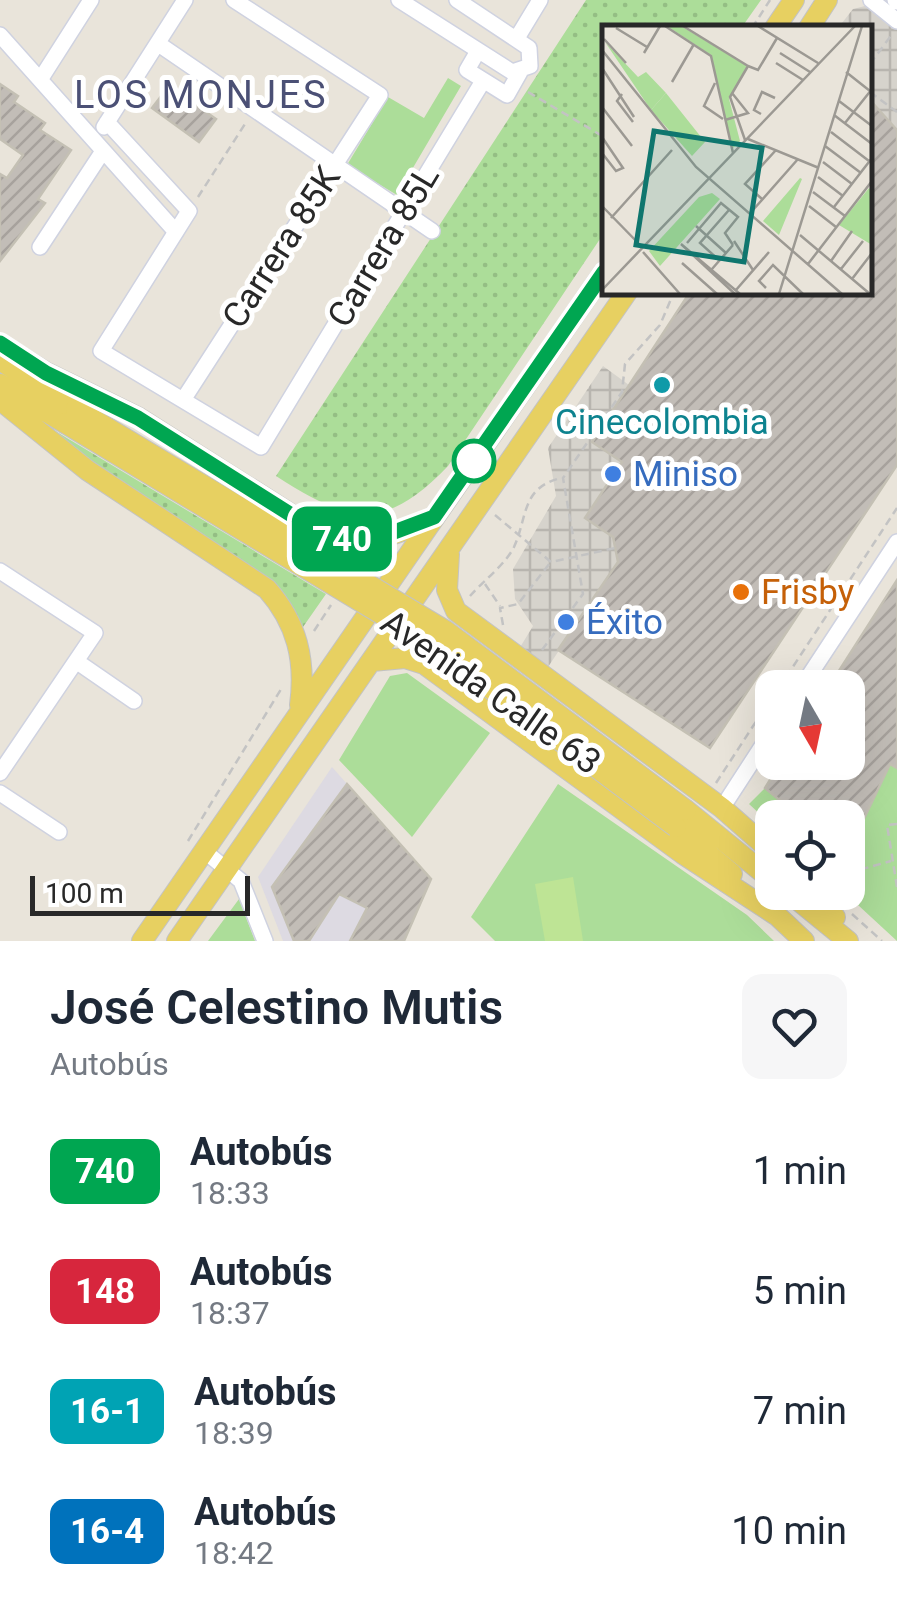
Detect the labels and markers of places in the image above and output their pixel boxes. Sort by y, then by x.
marker: Cinecolombia [651,374,673,396]
place label: Cinecolombia [555,402,769,443]
unlabelled marker [453,440,495,482]
place label: Miniso [633,454,738,495]
marker: Miniso [602,463,624,485]
place label: Frisby [761,572,855,613]
marker: Frisby [730,581,752,603]
place label: Éxito [586,602,663,643]
marker: Éxito [555,611,577,633]

